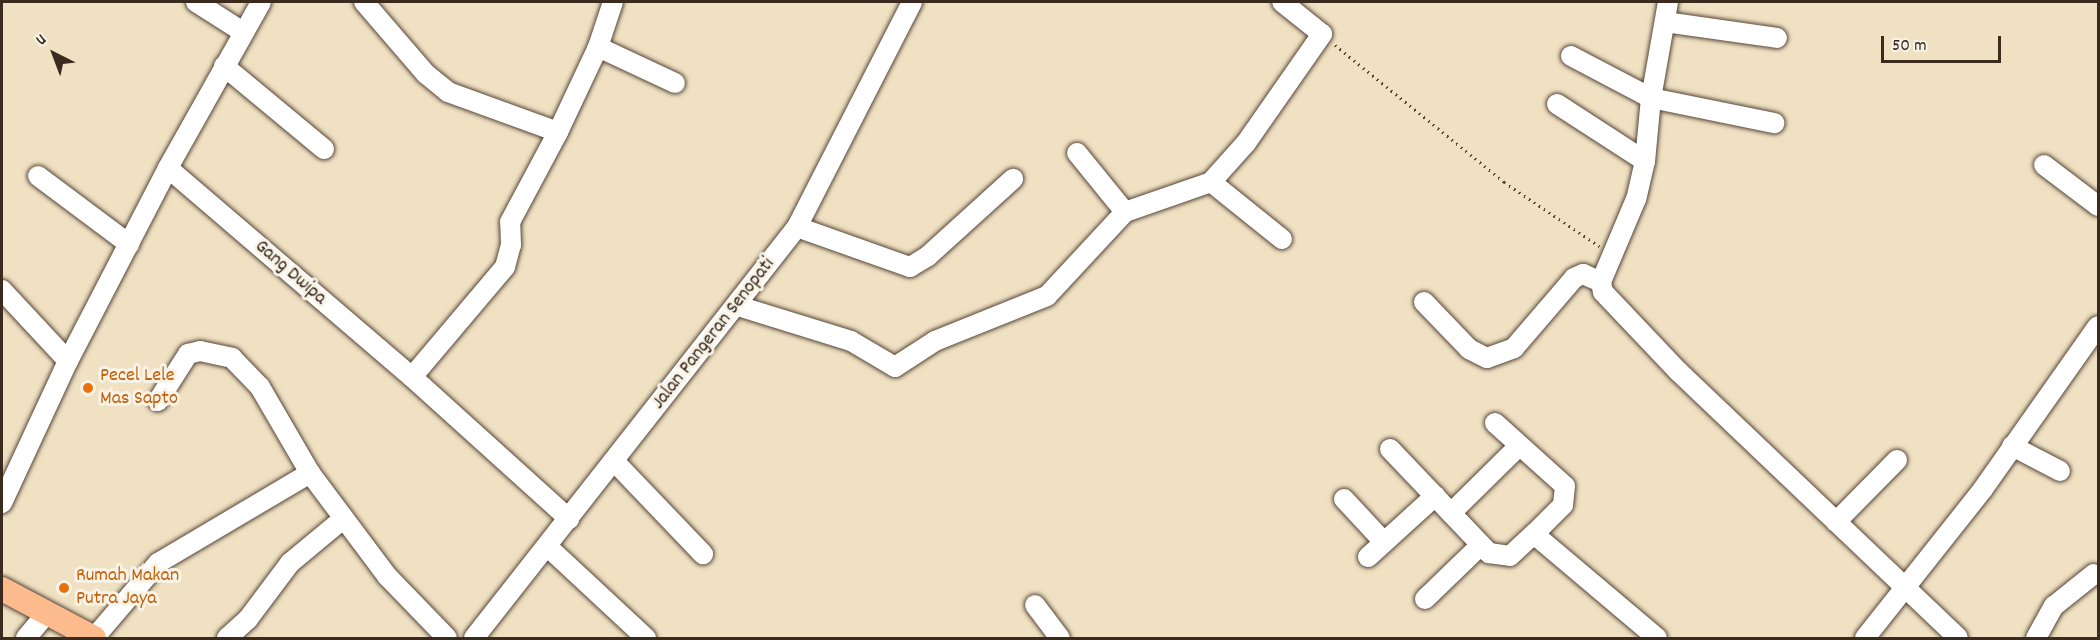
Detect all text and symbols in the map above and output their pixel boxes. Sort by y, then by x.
north arrow [24,24,84,84]
scale bar [1884,24,2004,62]
text: U [31,29,52,51]
text: 50 m [1892,34,1927,59]
street label: Gang Dwipa [249,235,331,311]
street label: Jalan Pangeran Senopati [647,253,781,415]
place label: Pecel Lele Mas Sapto [100,365,178,412]
marker: Pecel Lele Mas Sapto [81,381,95,395]
place label: Rumah Makan Putra Jaya [76,564,179,611]
marker: Rumah Makan Putra Jaya [57,581,71,595]

